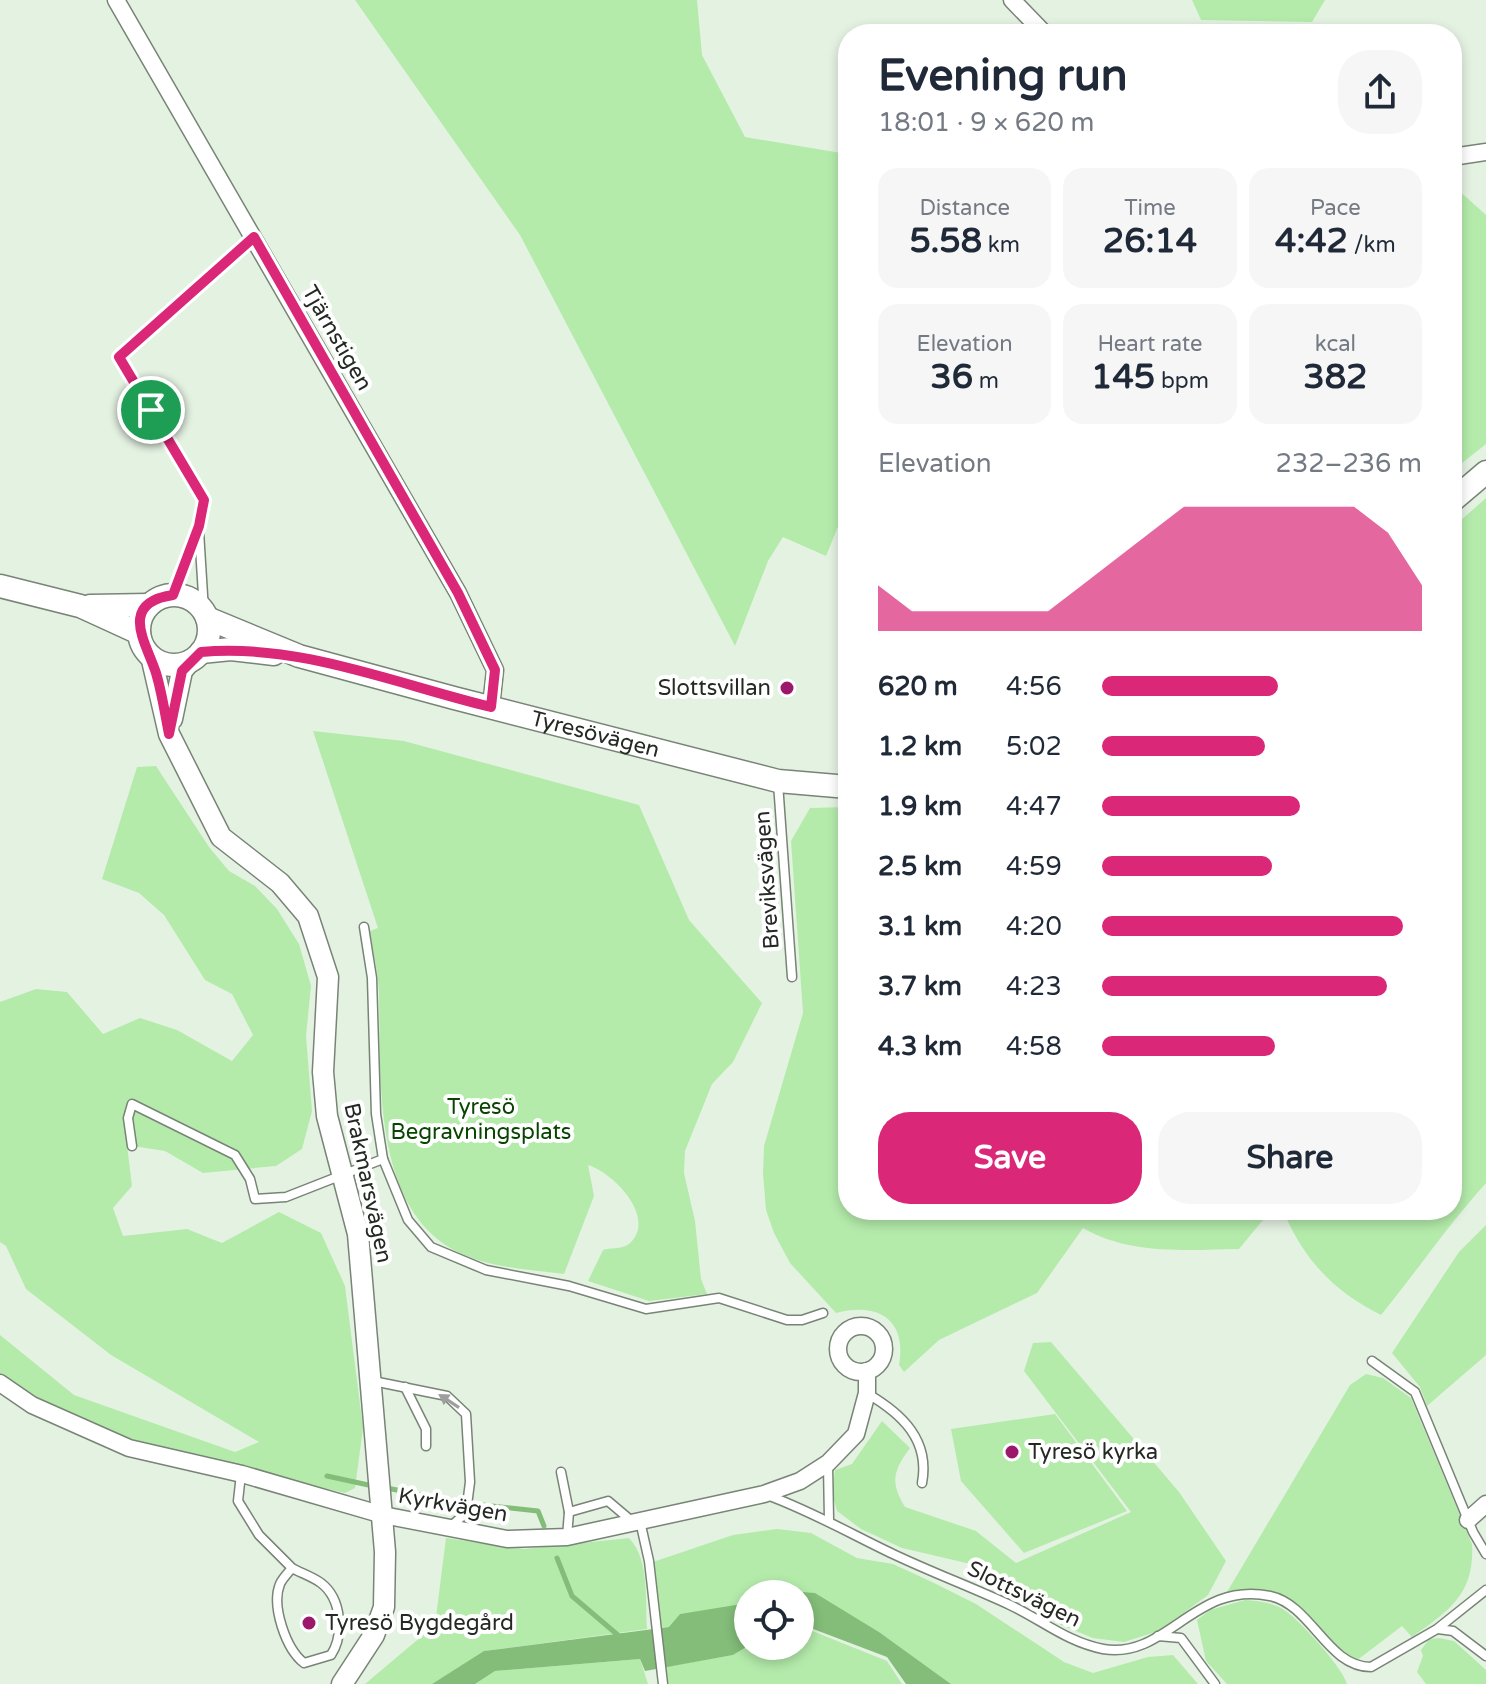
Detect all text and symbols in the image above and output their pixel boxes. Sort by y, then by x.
text: Evening run [878,50,1127,103]
button: share [1338,50,1422,134]
text: 18:01 · 9 × 620 m [878,107,1094,138]
text: Distance [919,195,1010,221]
text: Time [1124,195,1176,221]
text: Pace [1310,195,1361,221]
text: 5.58 [909,221,982,262]
text: 26:14 [1103,221,1197,262]
text: 4:42 [1275,221,1348,262]
text: km [982,232,1020,258]
text: /km [1348,232,1396,258]
street label: Tjärnstigen [296,281,378,395]
text: Elevation [917,331,1013,357]
text: Heart rate [1098,331,1202,357]
text: kcal [1315,331,1356,357]
text: 36 [930,357,973,398]
text: 145 [1091,357,1155,398]
text: 382 [1303,357,1367,398]
text: m [973,368,999,394]
text: bpm [1155,368,1209,394]
pin [117,376,185,444]
icon: arrive [129,388,173,432]
text: Elevation [878,448,992,479]
text: 232–236 m [1276,448,1422,479]
text: 620 m [878,671,958,702]
text: 4:56 [1006,671,1062,702]
place label: Slottsvillan [658,675,771,701]
marker: Slottsvillan [778,679,796,697]
street label: Tyresövägen [528,705,662,763]
text: 1.2 km [878,731,962,762]
text: 5:02 [1006,731,1062,762]
text: 1.9 km [878,791,962,822]
text: 4:47 [1006,791,1062,822]
street label: Breviksvägen [749,810,785,950]
text: 2.5 km [878,851,962,882]
text: 4:59 [1006,851,1062,882]
text: 3.1 km [878,911,962,942]
text: 4:20 [1006,911,1062,942]
text: 3.7 km [878,971,962,1002]
text: 4:23 [1006,971,1062,1002]
text: 4.3 km [878,1031,962,1062]
text: 4:58 [1006,1031,1062,1062]
park label: Tyresö Begravningsplats [391,1094,571,1145]
street label: Brakmarsvägen [338,1101,398,1265]
button: Save [878,1112,1142,1204]
button: Share [1158,1112,1422,1204]
one-way arrow [438,1394,460,1410]
place label: Tyresö kyrka [1028,1439,1158,1465]
marker: Tyresö kyrka [1003,1443,1021,1461]
street label: Kyrkvägen [396,1483,510,1527]
street label: Slottsvägen [963,1555,1085,1633]
map controls [734,1580,814,1660]
button: locate [734,1580,814,1660]
place label: Tyresö Bygdegård [325,1610,514,1636]
marker: Tyresö Bygdegård [300,1614,318,1632]

